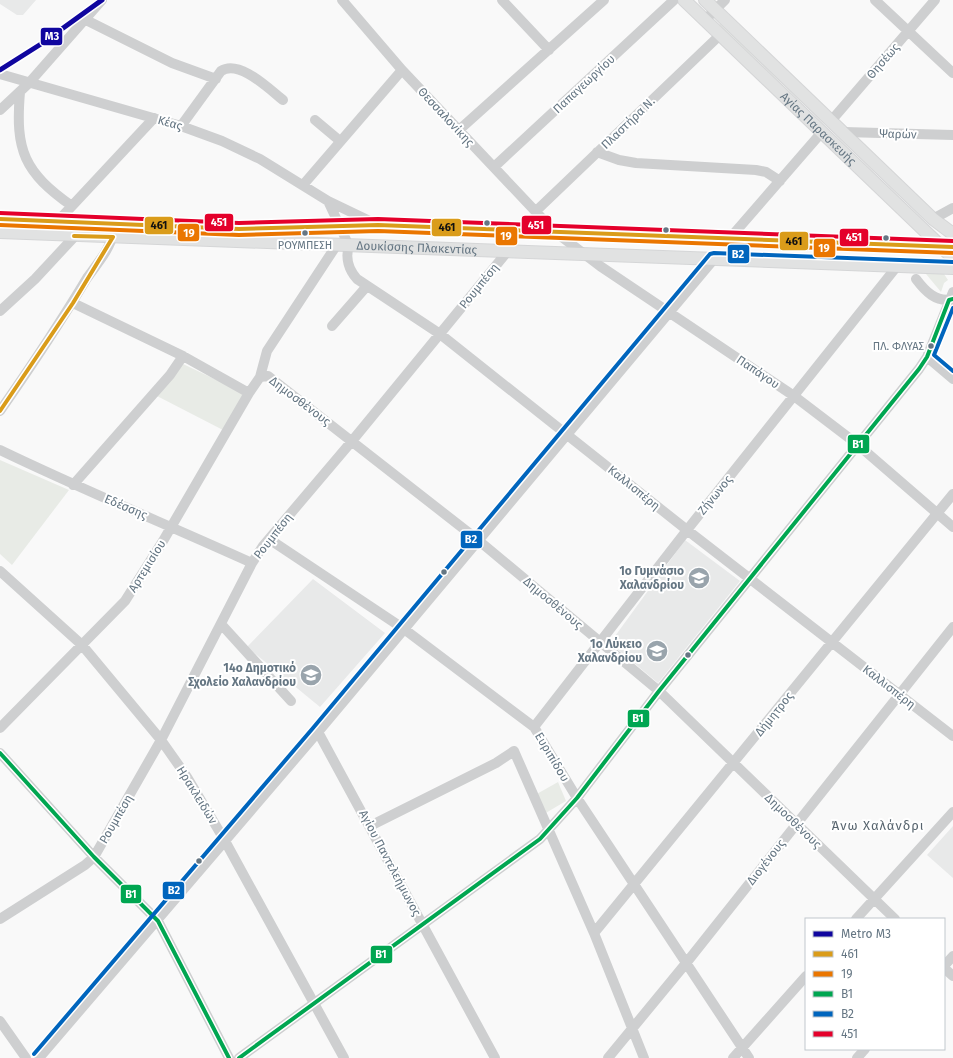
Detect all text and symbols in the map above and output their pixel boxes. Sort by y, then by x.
line badge: Μ3 [40,27,63,46]
text: Μ3 [45,30,59,43]
street label: Θησέως [864,40,903,82]
street label: Παπαγεωργίου [550,52,618,116]
street label: Θεσσαλονίκης [415,85,477,150]
street label: Αγίας Παρασκευής [778,89,859,168]
street label: Πλαστήρα Ν. [598,94,658,152]
street label: Κέας [156,113,184,133]
street label: Ψαρών [879,126,917,142]
line badge: 451 [204,213,234,232]
line badge: 451 [521,215,552,235]
line badge: 461 [144,216,174,235]
text: 451 [211,216,227,229]
line badge: 461 [431,218,462,237]
unlabelled marker [482,218,492,228]
text: 461 [151,219,167,232]
text: 451 [528,219,544,232]
text: 461 [439,221,455,234]
line badge: 19 [177,223,200,242]
unlabelled marker [661,225,671,235]
line badge: 19 [495,226,518,246]
text: 19 [183,227,195,240]
marker: ΡΟΥΜΠΕΣΗ [300,228,310,238]
line badge: 451 [839,228,869,247]
text: 19 [500,230,512,243]
line badge: 461 [779,231,809,251]
text: 451 [846,231,862,244]
unlabelled marker [881,233,891,243]
text: 461 [786,235,802,248]
street label: Δουκίσσης Πλακεντίας [356,238,478,257]
line badge: 19 [813,238,836,258]
place label: ΡΟΥΜΠΕΣΗ [278,239,332,252]
text: 19 [818,242,830,255]
line badge: Β2 [727,244,750,264]
text: Β2 [732,248,744,261]
street label: Ρουμπέση [457,261,501,311]
place label: ΠΛ. ΦΛΥΑΣ [873,340,924,353]
marker: ΠΛ. ΦΛΥΑΣ [926,341,936,351]
street label: Παπάγου [734,353,782,392]
street label: Δημοσθένους [267,373,334,429]
line badge: Β1 [847,434,870,454]
text: Β1 [852,438,864,451]
street label: Καλλισπέρη [605,463,663,513]
street label: Ζήνωνος [695,472,735,517]
street label: Εδέσσης [102,492,150,522]
street label: Ρουμπέση [251,510,295,562]
line badge: Β2 [460,530,483,549]
text: Β2 [465,533,477,546]
street label: Αρτεμισίου [125,537,169,595]
place label: 1ο Γυμνάσιο Χαλανδρίου [619,563,684,592]
school or university icon: 1ο Γυμνάσιο Χαλανδρίου [686,565,712,591]
unlabelled marker [439,567,449,577]
street label: Δημοσθένους [521,574,586,632]
place label: 1ο Λύκειο Χαλανδρίου [577,636,642,665]
school or university icon: 1ο Λύκειο Χαλανδρίου [644,638,670,664]
unlabelled marker [683,650,693,660]
place label: 14ο Δημοτικό Σχολείο Χαλανδρίου [188,660,296,689]
school or university icon: 14ο Δημοτικό Σχολείο Χαλανδρίου [298,662,324,688]
street label: Καλλισπέρη [860,662,918,712]
street label: Δήμητρος [752,689,796,739]
line badge: Β1 [627,709,650,728]
text: Β1 [632,712,644,725]
street label: Ευριπίδου [532,730,572,784]
street label: Ηρακλειδών [174,764,220,827]
street label: Δημοσθένους [762,791,824,852]
street label: Ρουμπέση [96,792,136,846]
street label: Αγίου Παντελεήμωνος [356,808,424,919]
district label: Άνω Χαλάνδρι [832,818,924,833]
street label: Διογένους [744,836,788,888]
unlabelled marker [194,856,204,866]
line badge: Β2 [162,881,185,900]
line badge: Β1 [120,884,142,904]
text: Β2 [168,884,180,897]
text: Β1 [125,888,137,901]
legend [805,918,945,1050]
text: Metro Μ3 [841,927,891,941]
line badge: Β1 [370,945,393,964]
text: 461 [841,947,858,961]
text: Β1 [375,948,387,961]
text: 19 [841,967,853,981]
text: Β1 [841,987,853,1001]
text: Β2 [841,1007,854,1021]
text: 451 [841,1027,858,1041]

